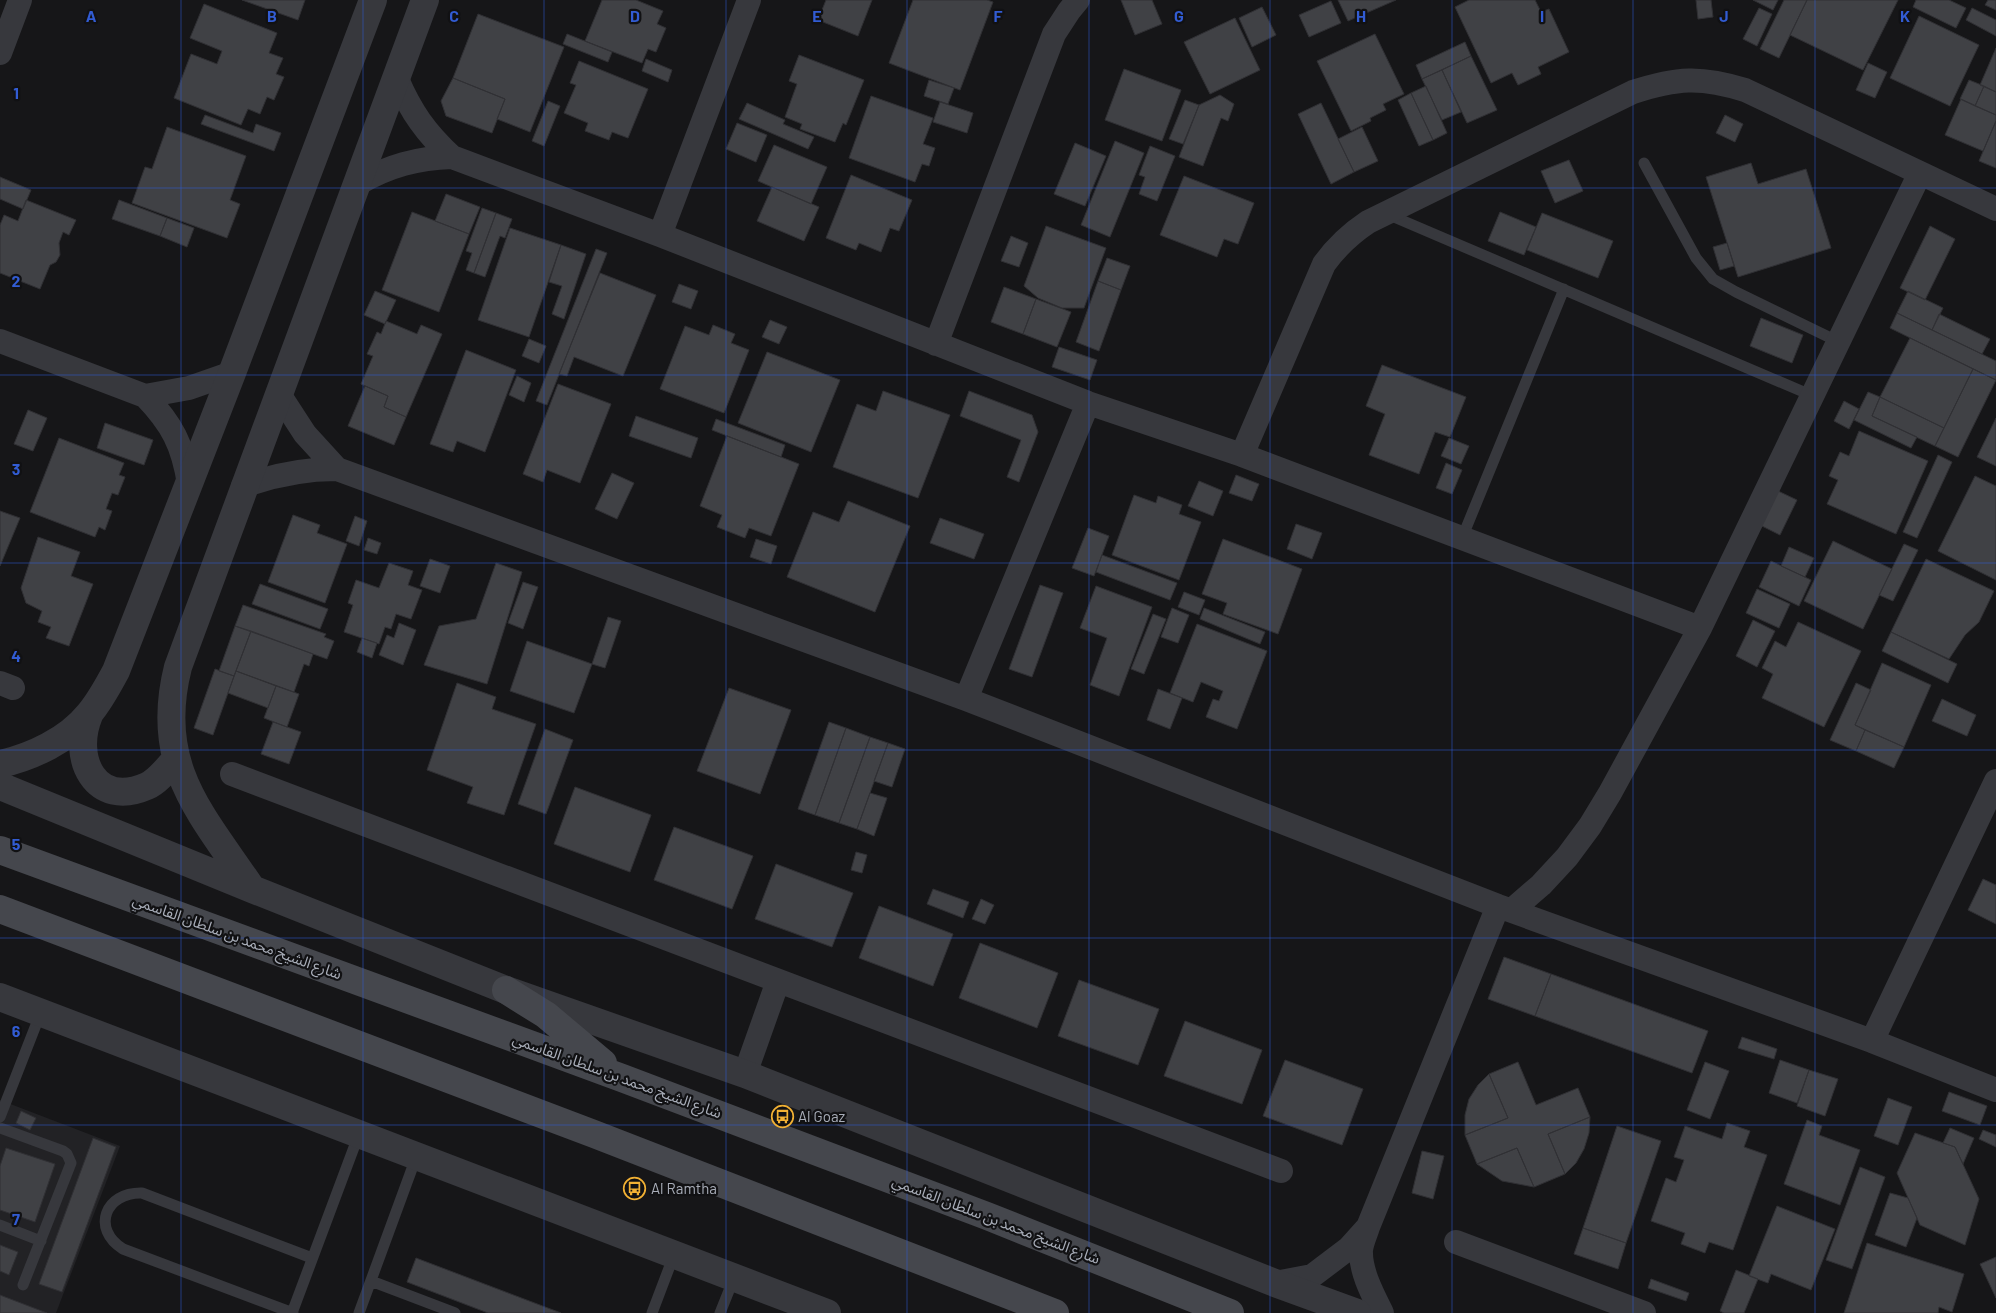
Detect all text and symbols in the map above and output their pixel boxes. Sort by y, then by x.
text: A [86,6,97,25]
text: B [267,6,277,25]
text: C [449,6,459,25]
text: D [630,6,640,25]
text: E [812,6,822,25]
text: F [994,6,1003,25]
text: G [1174,6,1184,25]
text: H [1356,6,1366,25]
text: I [1540,6,1544,25]
text: J [1719,6,1729,25]
text: K [1900,6,1910,25]
text: 1 [13,83,19,102]
text: 2 [12,271,21,290]
text: 3 [12,459,20,478]
text: 4 [11,646,21,665]
text: 5 [12,834,21,853]
street label: شارع الشيخ محمد بن سلطان القاسمي [129,890,345,986]
text: 6 [12,1021,21,1040]
street label: شارع الشيخ محمد بن سلطان القاسمي [509,1029,725,1125]
bus stop icon: Al Goaz [770,1105,794,1129]
place label: Al Goaz [798,1107,846,1125]
street label: شارع الشيخ محمد بن سلطان القاسمي [888,1171,1103,1271]
bus stop icon: Al Ramtha [623,1177,647,1201]
place label: Al Ramtha [651,1179,717,1197]
text: 7 [12,1209,20,1228]

